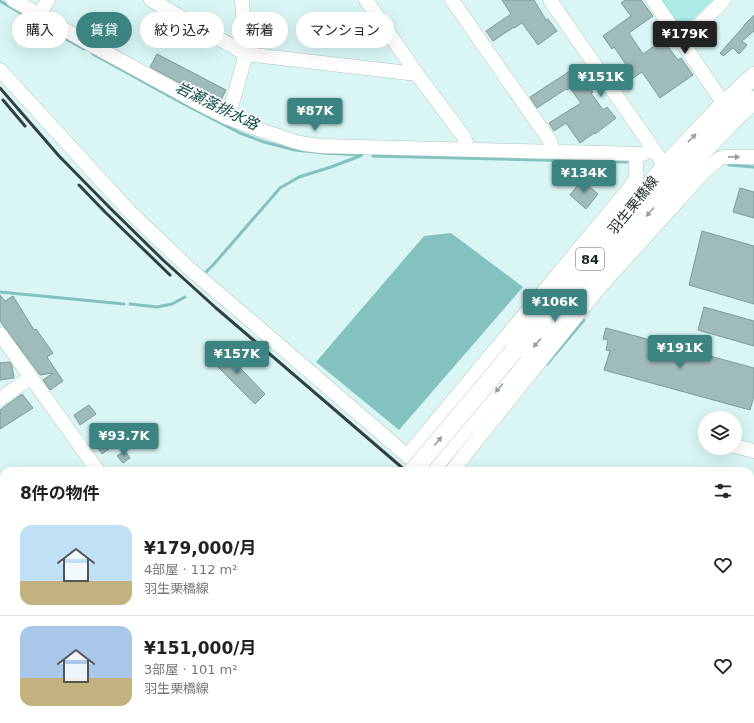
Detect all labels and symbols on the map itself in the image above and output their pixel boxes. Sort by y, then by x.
pin: ¥179K [657,21,713,55]
pin: ¥151K [573,64,629,98]
water label: 岩瀬落排水路 [173,78,263,135]
pin: ¥87K [291,98,339,132]
one-way arrow [687,133,696,143]
one-way arrow [728,154,741,160]
pin: ¥134K [556,160,612,194]
street label: 羽生栗橋線 [605,173,661,237]
one-way arrow [645,207,654,218]
road number: 84 [576,248,604,270]
pin: ¥106K [527,289,583,323]
pin: ¥191K [652,335,708,369]
one-way arrow [533,338,542,348]
pin: ¥157K [209,341,265,375]
one-way arrow [495,383,503,394]
pin: ¥93.7K [91,423,157,457]
one-way arrow [434,436,443,446]

